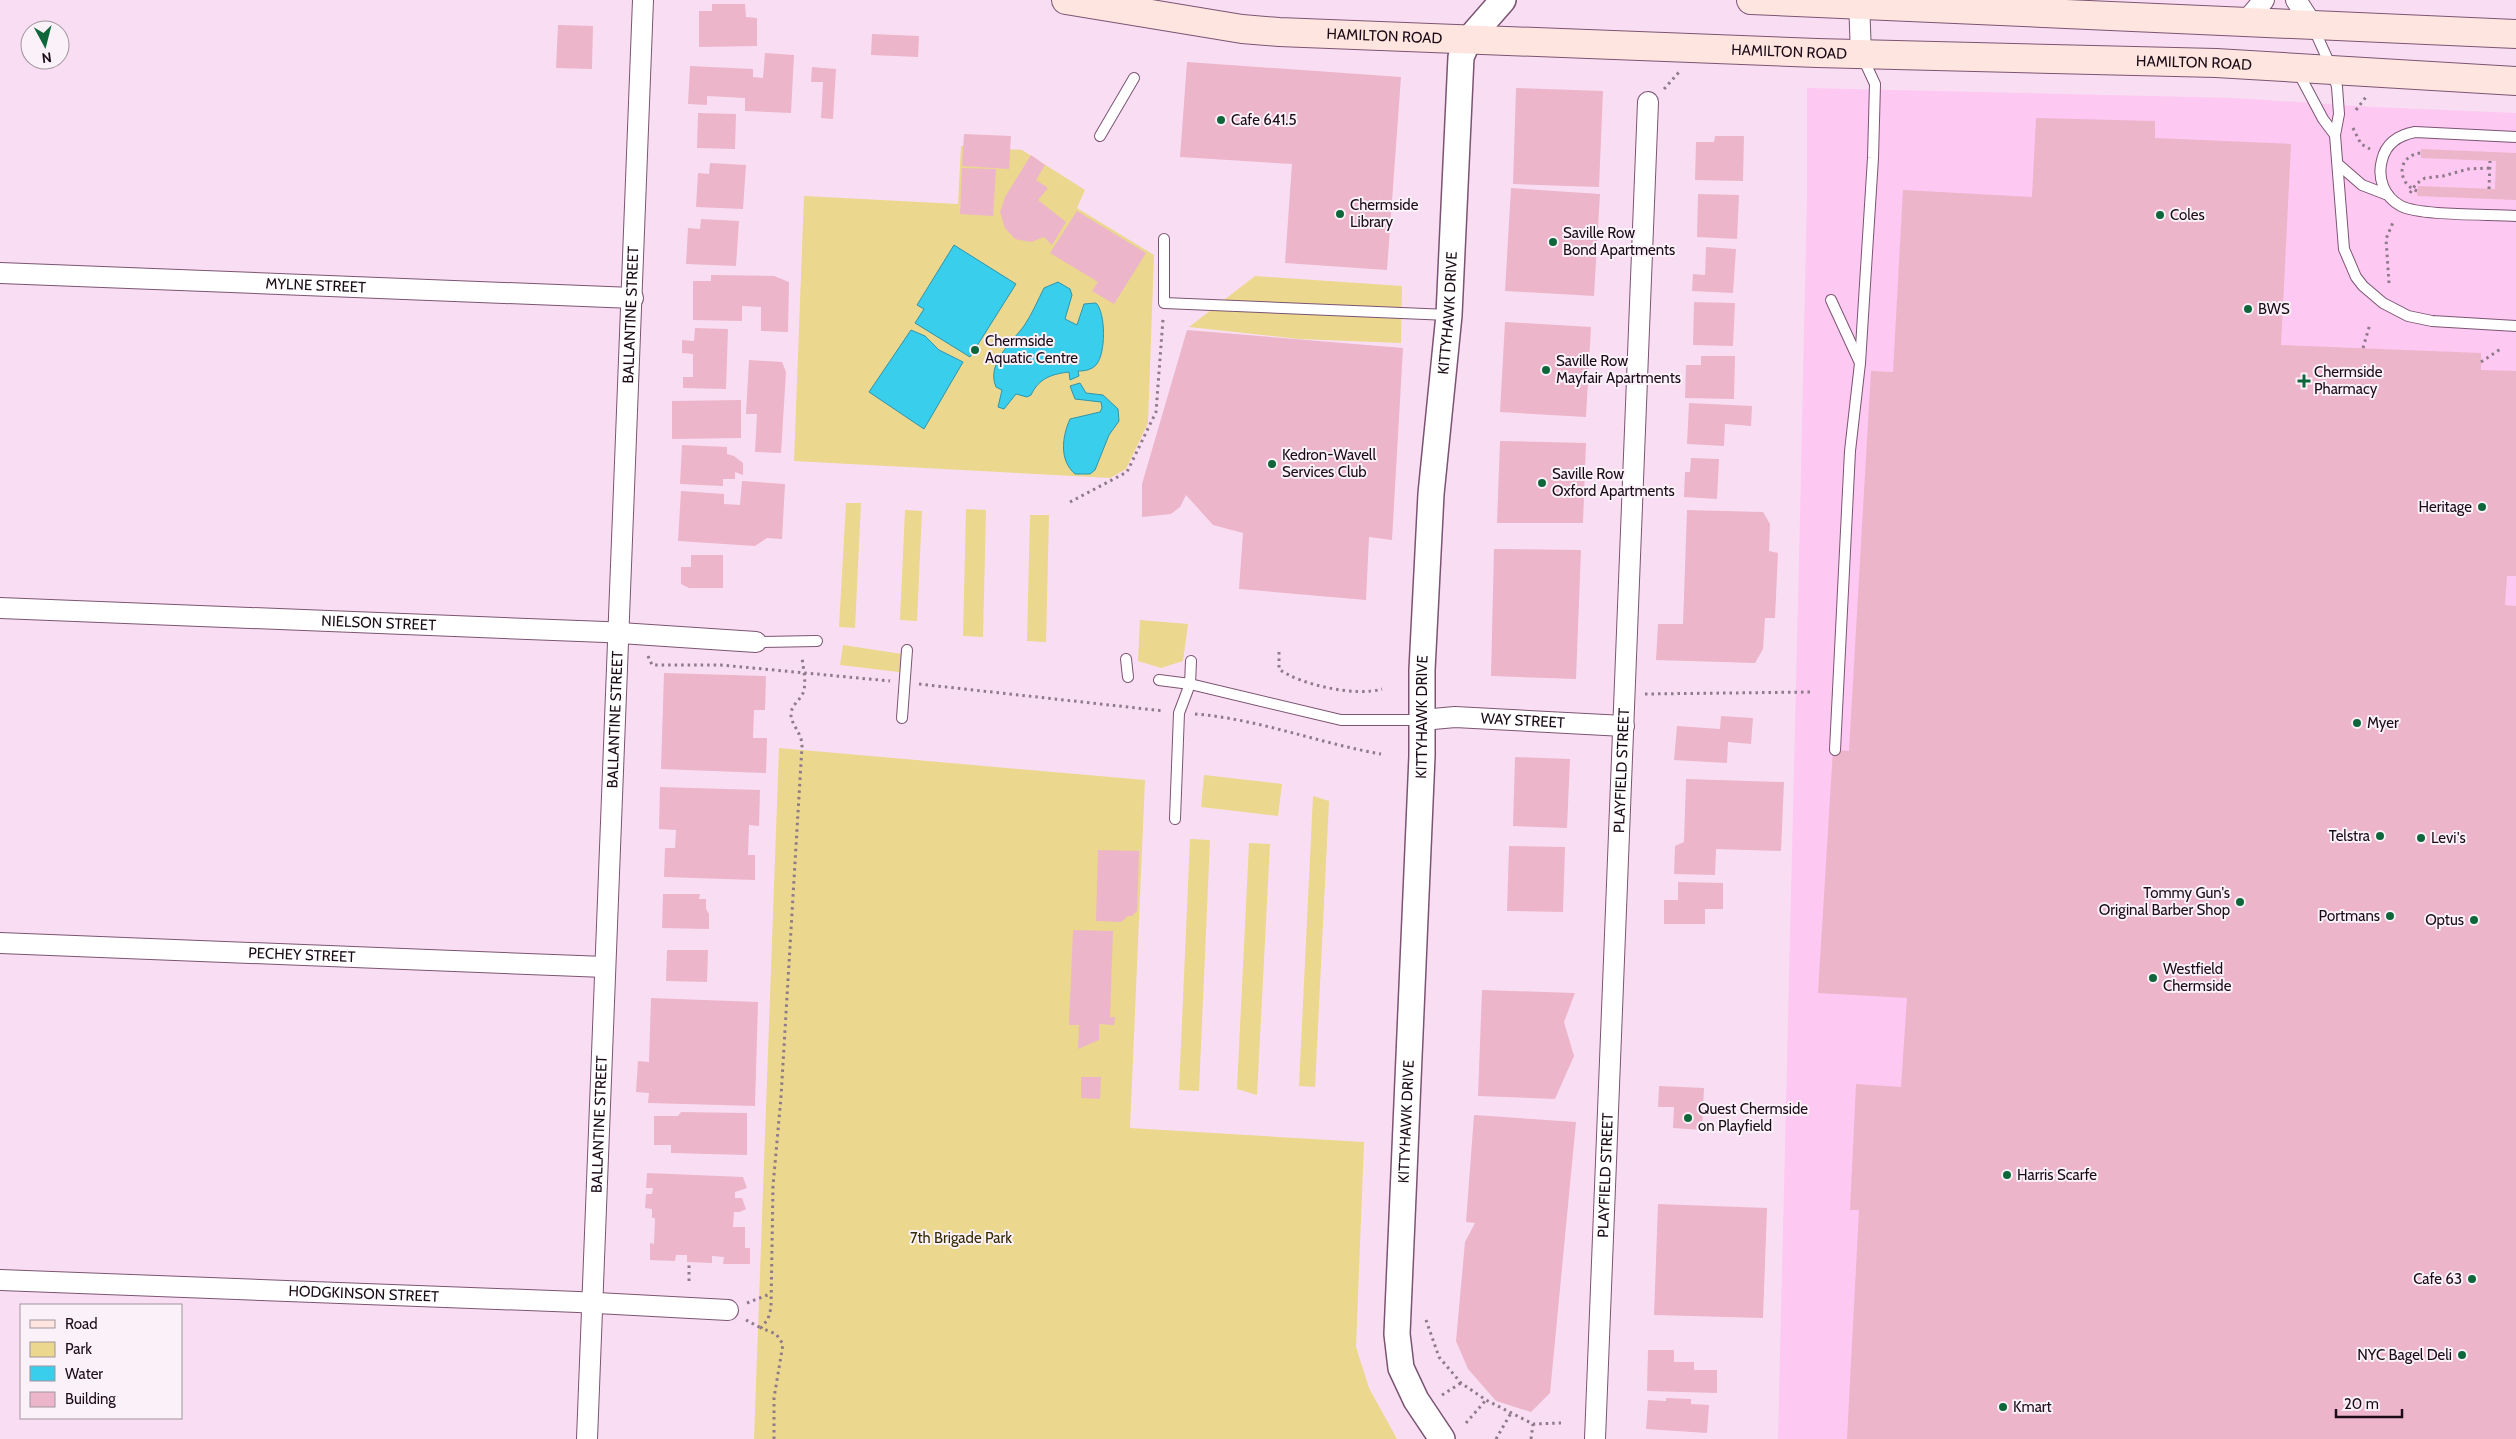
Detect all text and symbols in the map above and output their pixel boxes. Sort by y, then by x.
north arrow [20,20,70,70]
street label: HAMILTON ROAD [1326,25,1443,47]
street label: HAMILTON ROAD [1731,41,1847,63]
text: N [41,48,53,67]
street label: HAMILTON ROAD [2136,52,2253,74]
place label: Cafe 641.5 [1231,111,1297,129]
marker: Cafe 641.5 [1215,114,1227,126]
place label: Chermside Library [1350,196,1419,231]
place label: Coles [2170,206,2205,224]
marker: Chermside Library [1334,208,1346,220]
marker: Coles [2154,209,2166,221]
place label: Saville Row Bond Apartments [1563,224,1675,259]
marker: Saville Row Bond Apartments [1547,236,1559,248]
street label: BALLANTINE STREET [619,246,642,384]
street label: KITTYHAWK DRIVE [1434,251,1461,375]
street label: MYLNE STREET [265,274,366,296]
place label: BWS [2258,300,2290,318]
marker: BWS [2242,303,2254,315]
place label: Chermside Aquatic Centre [985,332,1078,367]
marker: Chermside Aquatic Centre [969,344,981,356]
place label: Saville Row Mayfair Apartments [1556,352,1681,387]
place label: Chermside Pharmacy [2314,363,2383,398]
marker: Saville Row Mayfair Apartments [1540,364,1552,376]
marker: Chermside Pharmacy [2298,375,2310,387]
place label: Kedron-Wavell Services Club [1282,446,1376,481]
marker: Kedron-Wavell Services Club [1266,458,1278,470]
place label: Saville Row Oxford Apartments [1552,465,1675,500]
marker: Saville Row Oxford Apartments [1536,477,1548,489]
place label: Heritage [2419,498,2472,516]
marker: Heritage [2476,501,2488,513]
street label: NIELSON STREET [321,612,436,634]
street label: BALLANTINE STREET [603,650,627,789]
street label: KITTYHAWK DRIVE [1412,655,1432,779]
street label: PLAYFIELD STREET [1610,708,1633,833]
street label: WAY STREET [1480,709,1565,732]
place label: Myer [2367,714,2399,732]
marker: Myer [2351,717,2363,729]
place label: Telstra [2329,827,2371,845]
place label: Levi's [2431,829,2466,847]
marker: Telstra [2374,830,2386,842]
marker: Levi's [2415,832,2427,844]
place label: Tommy Gun's Original Barber Shop [2099,884,2230,919]
marker: Tommy Gun's Original Barber Shop [2234,896,2246,908]
place label: Portmans [2319,907,2380,925]
marker: Portmans [2384,910,2396,922]
place label: Optus [2425,911,2464,929]
marker: Optus [2468,914,2480,926]
street label: PECHEY STREET [248,944,356,966]
place label: Westfield Chermside [2163,960,2232,995]
marker: Westfield Chermside [2147,972,2159,984]
street label: BALLANTINE STREET [588,1055,611,1193]
street label: KITTYHAWK DRIVE [1395,1060,1418,1184]
place label: Quest Chermside on Playfield [1698,1100,1808,1135]
street label: PLAYFIELD STREET [1594,1112,1617,1238]
marker: Quest Chermside on Playfield [1682,1112,1694,1124]
place label: Harris Scarfe [2017,1166,2097,1184]
marker: Harris Scarfe [2001,1169,2013,1181]
park label: 7th Brigade Park [910,1229,1012,1247]
place label: Cafe 63 [2413,1270,2462,1288]
marker: Cafe 63 [2466,1273,2478,1285]
street label: HODGKINSON STREET [288,1282,439,1306]
legend [20,1304,182,1419]
text: Road [65,1315,98,1333]
text: Park [65,1340,92,1358]
place label: NYC Bagel Deli [2357,1346,2452,1364]
marker: NYC Bagel Deli [2456,1349,2468,1361]
text: Water [65,1365,103,1383]
scale bar [2336,1386,2402,1418]
text: Building [65,1390,116,1408]
text: 20 m [2344,1395,2379,1413]
place label: Kmart [2013,1398,2052,1416]
marker: Kmart [1997,1401,2009,1413]

